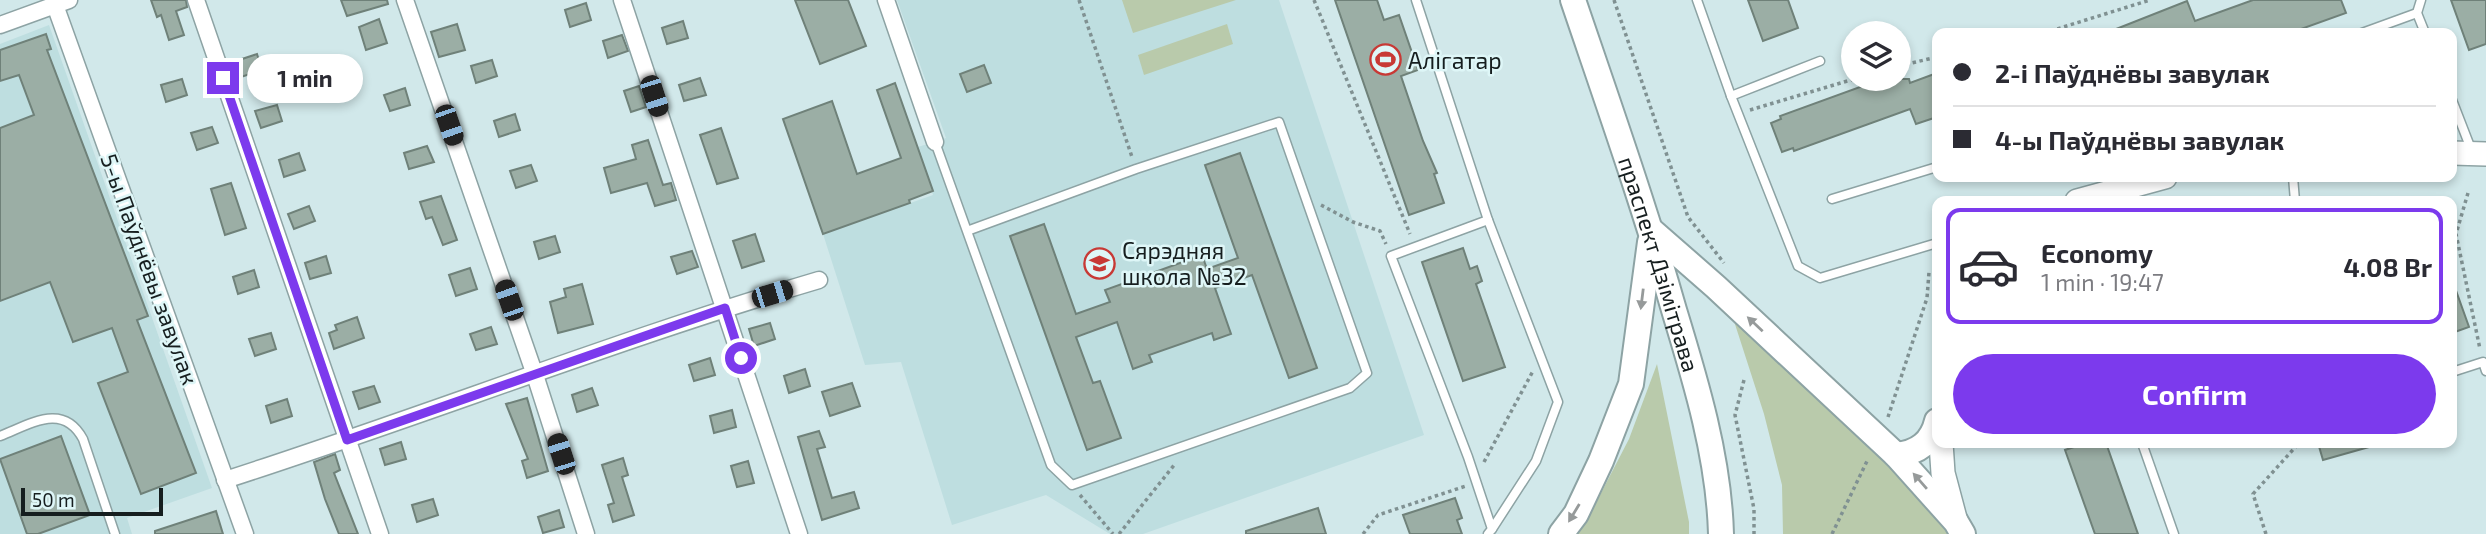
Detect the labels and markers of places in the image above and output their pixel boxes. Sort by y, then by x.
sports icon: Алігатар [1368,43,1402,77]
place label: Алігатар [1408,46,1502,74]
place label: Сярэдняя школа №32 [1122,236,1247,290]
school or university icon: Сярэдняя школа №32 [1082,246,1116,280]

